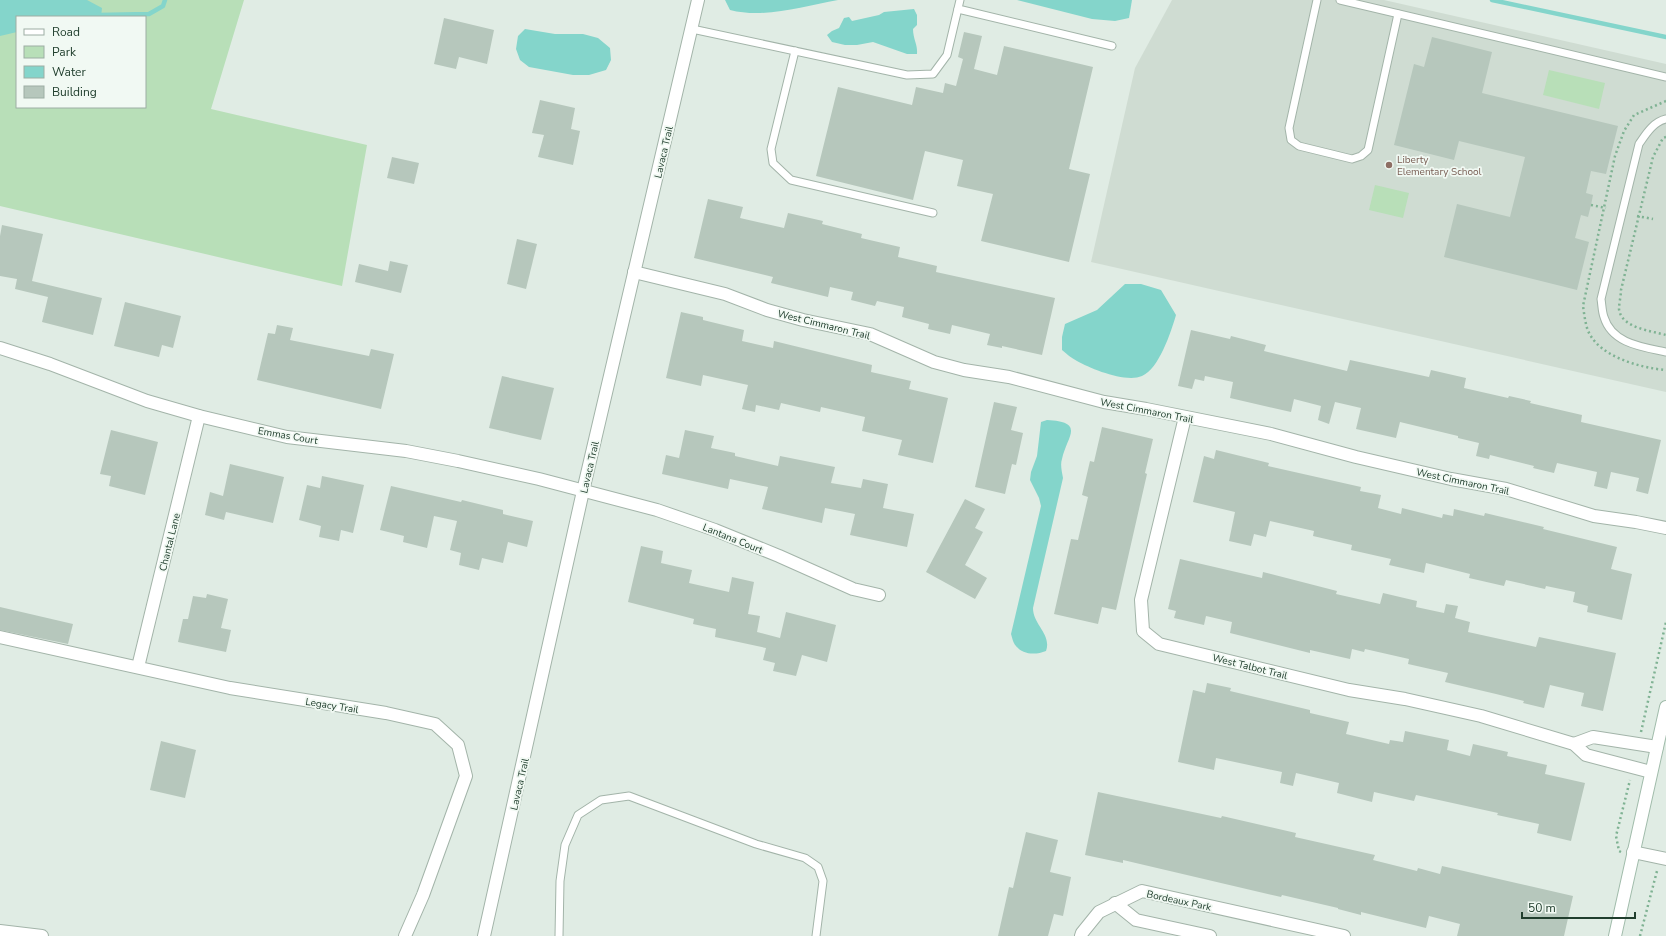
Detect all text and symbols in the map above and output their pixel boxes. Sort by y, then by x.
legend [16,16,146,108]
text: Road [52,24,80,40]
text: Park [52,44,77,60]
text: Water [52,64,86,80]
text: Building [52,84,97,100]
street label: Lavaca Trail [651,125,677,180]
place label: Liberty Elementary School [1397,153,1482,179]
marker: Liberty Elementary School [1384,160,1394,170]
street label: West Cimmaron Trail [776,307,871,343]
street label: West Cimmaron Trail [1099,395,1195,427]
street label: Emmas Court [257,424,319,448]
street label: Lavaca Trail [577,440,603,495]
street label: West Cimmaron Trail [1415,465,1511,499]
street label: Chantal Lane [156,512,184,573]
street label: Lantana Court [700,521,765,558]
street label: West Talbot Trail [1211,651,1289,683]
street label: Legacy Trail [304,695,359,717]
street label: Lavaca Trail [507,757,533,812]
street label: Bordeaux Park [1145,887,1213,915]
scale bar [1522,894,1635,920]
text: 50 m [1528,900,1556,916]

